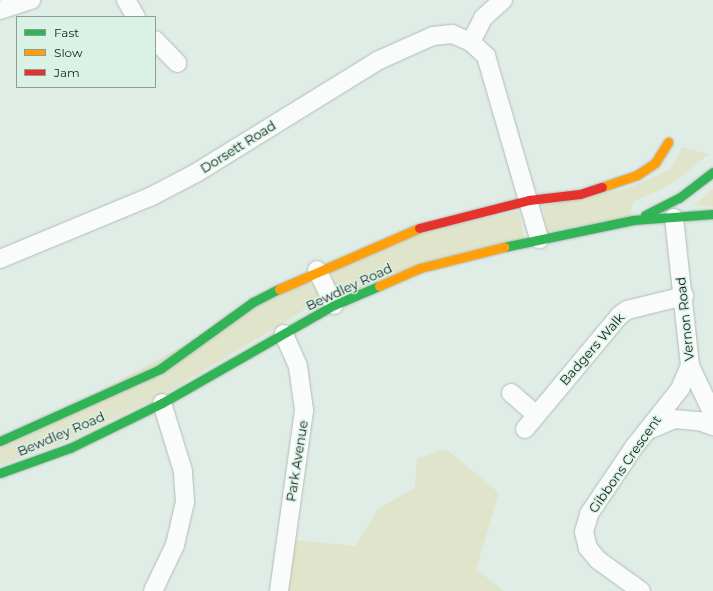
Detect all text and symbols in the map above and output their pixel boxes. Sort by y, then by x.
legend [16,16,156,88]
text: Fast [54,25,79,40]
text: Slow [54,45,83,60]
text: Jam [54,65,80,80]
street label: Dorsett Road [197,118,279,176]
street label: Bewdley Road [303,260,395,314]
street label: Vernon Road [673,276,697,362]
street label: Badgers Walk [556,310,628,388]
street label: Bewdley Road [15,409,107,459]
street label: Gibbons Crescent [586,412,664,516]
street label: Park Avenue [283,419,311,503]

